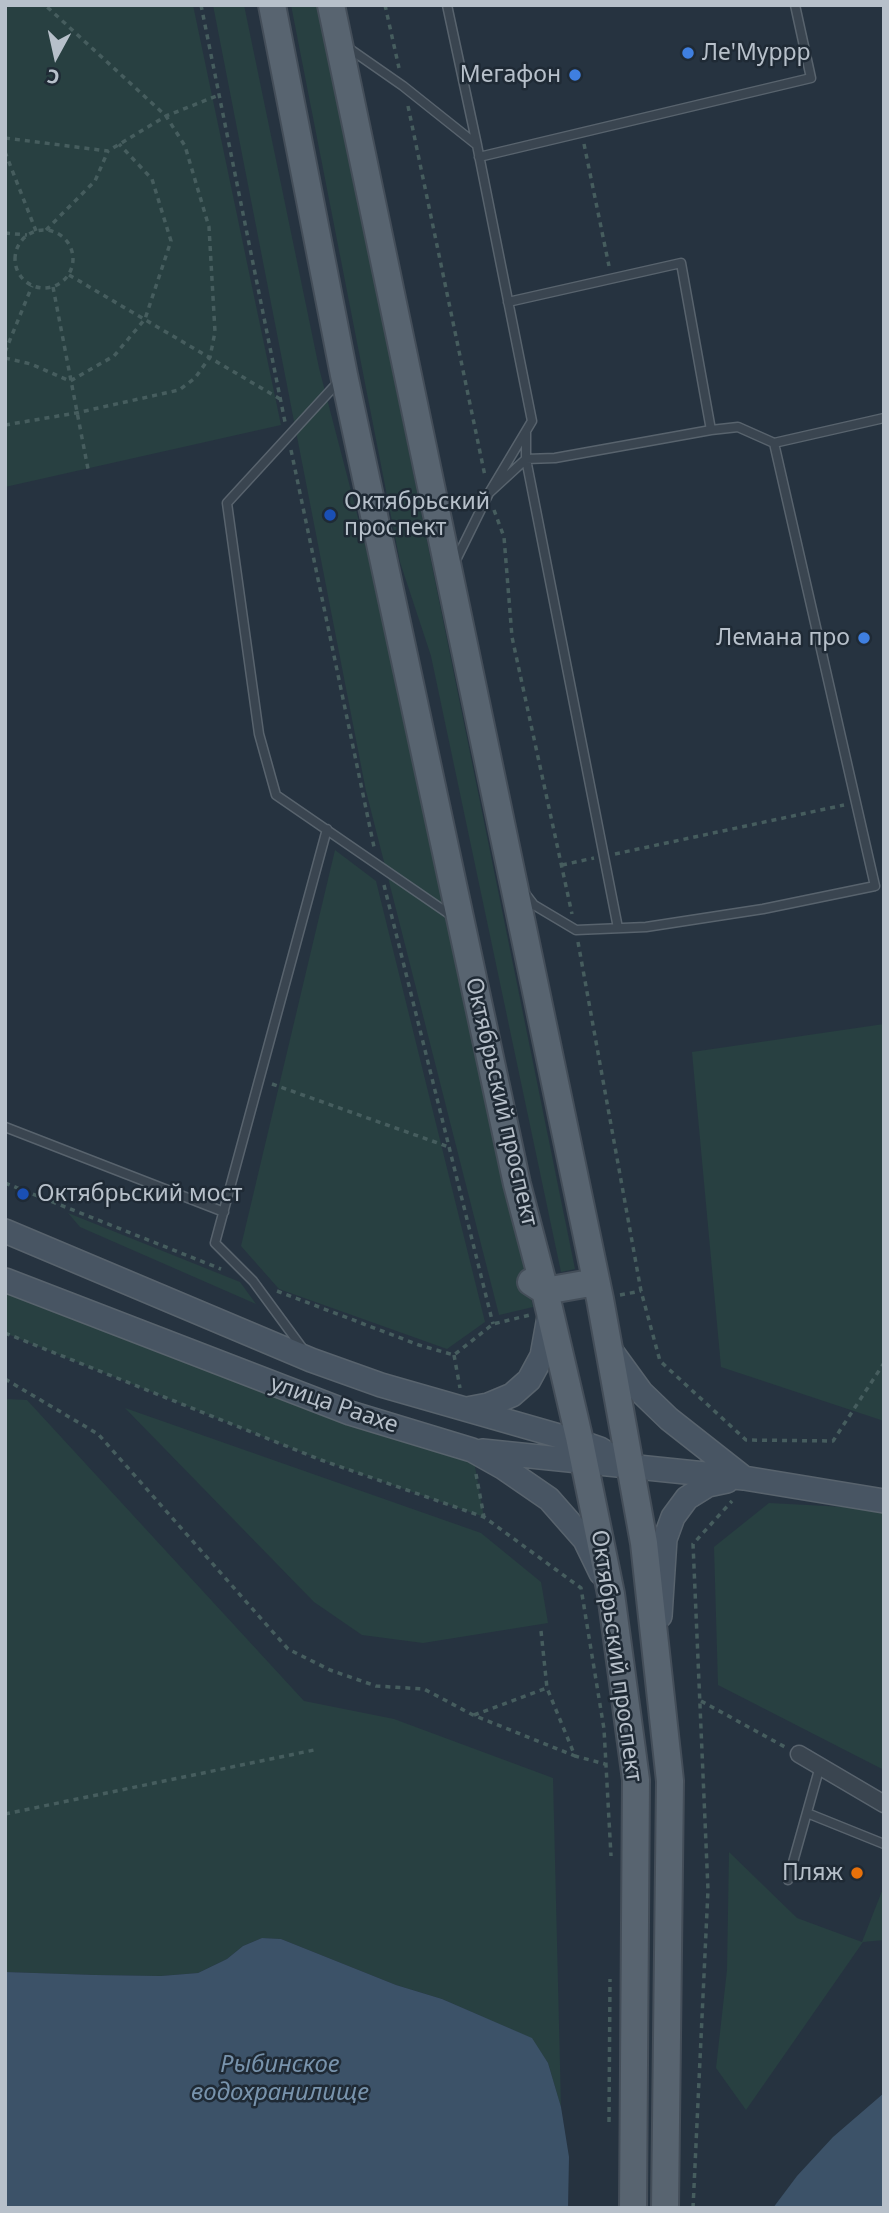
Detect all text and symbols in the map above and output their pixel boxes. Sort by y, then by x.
north arrow [21,21,91,91]
place label: Ле'Муррр [702,39,810,67]
marker: Ле'Муррр [680,45,696,61]
place label: Мегафон [460,61,561,89]
text: С [45,63,61,91]
marker: Мегафон [567,67,583,83]
place label: Октябрьский проспект [344,488,490,542]
marker: Октябрьский проспект [322,507,338,523]
place label: Лемана про [716,624,850,652]
marker: Лемана про [856,630,872,646]
street label: Октябрьский проспект [459,975,543,1229]
place label: Октябрьский мост [37,1180,242,1208]
marker: Октябрьский мост [15,1186,31,1202]
street label: улица Раахе [266,1370,402,1440]
street label: Октябрьский проспект [585,1528,647,1784]
place label: Пляж [782,1859,843,1887]
marker: Пляж [849,1865,865,1881]
water label: Рыбинское водохранилище [191,2051,369,2107]

